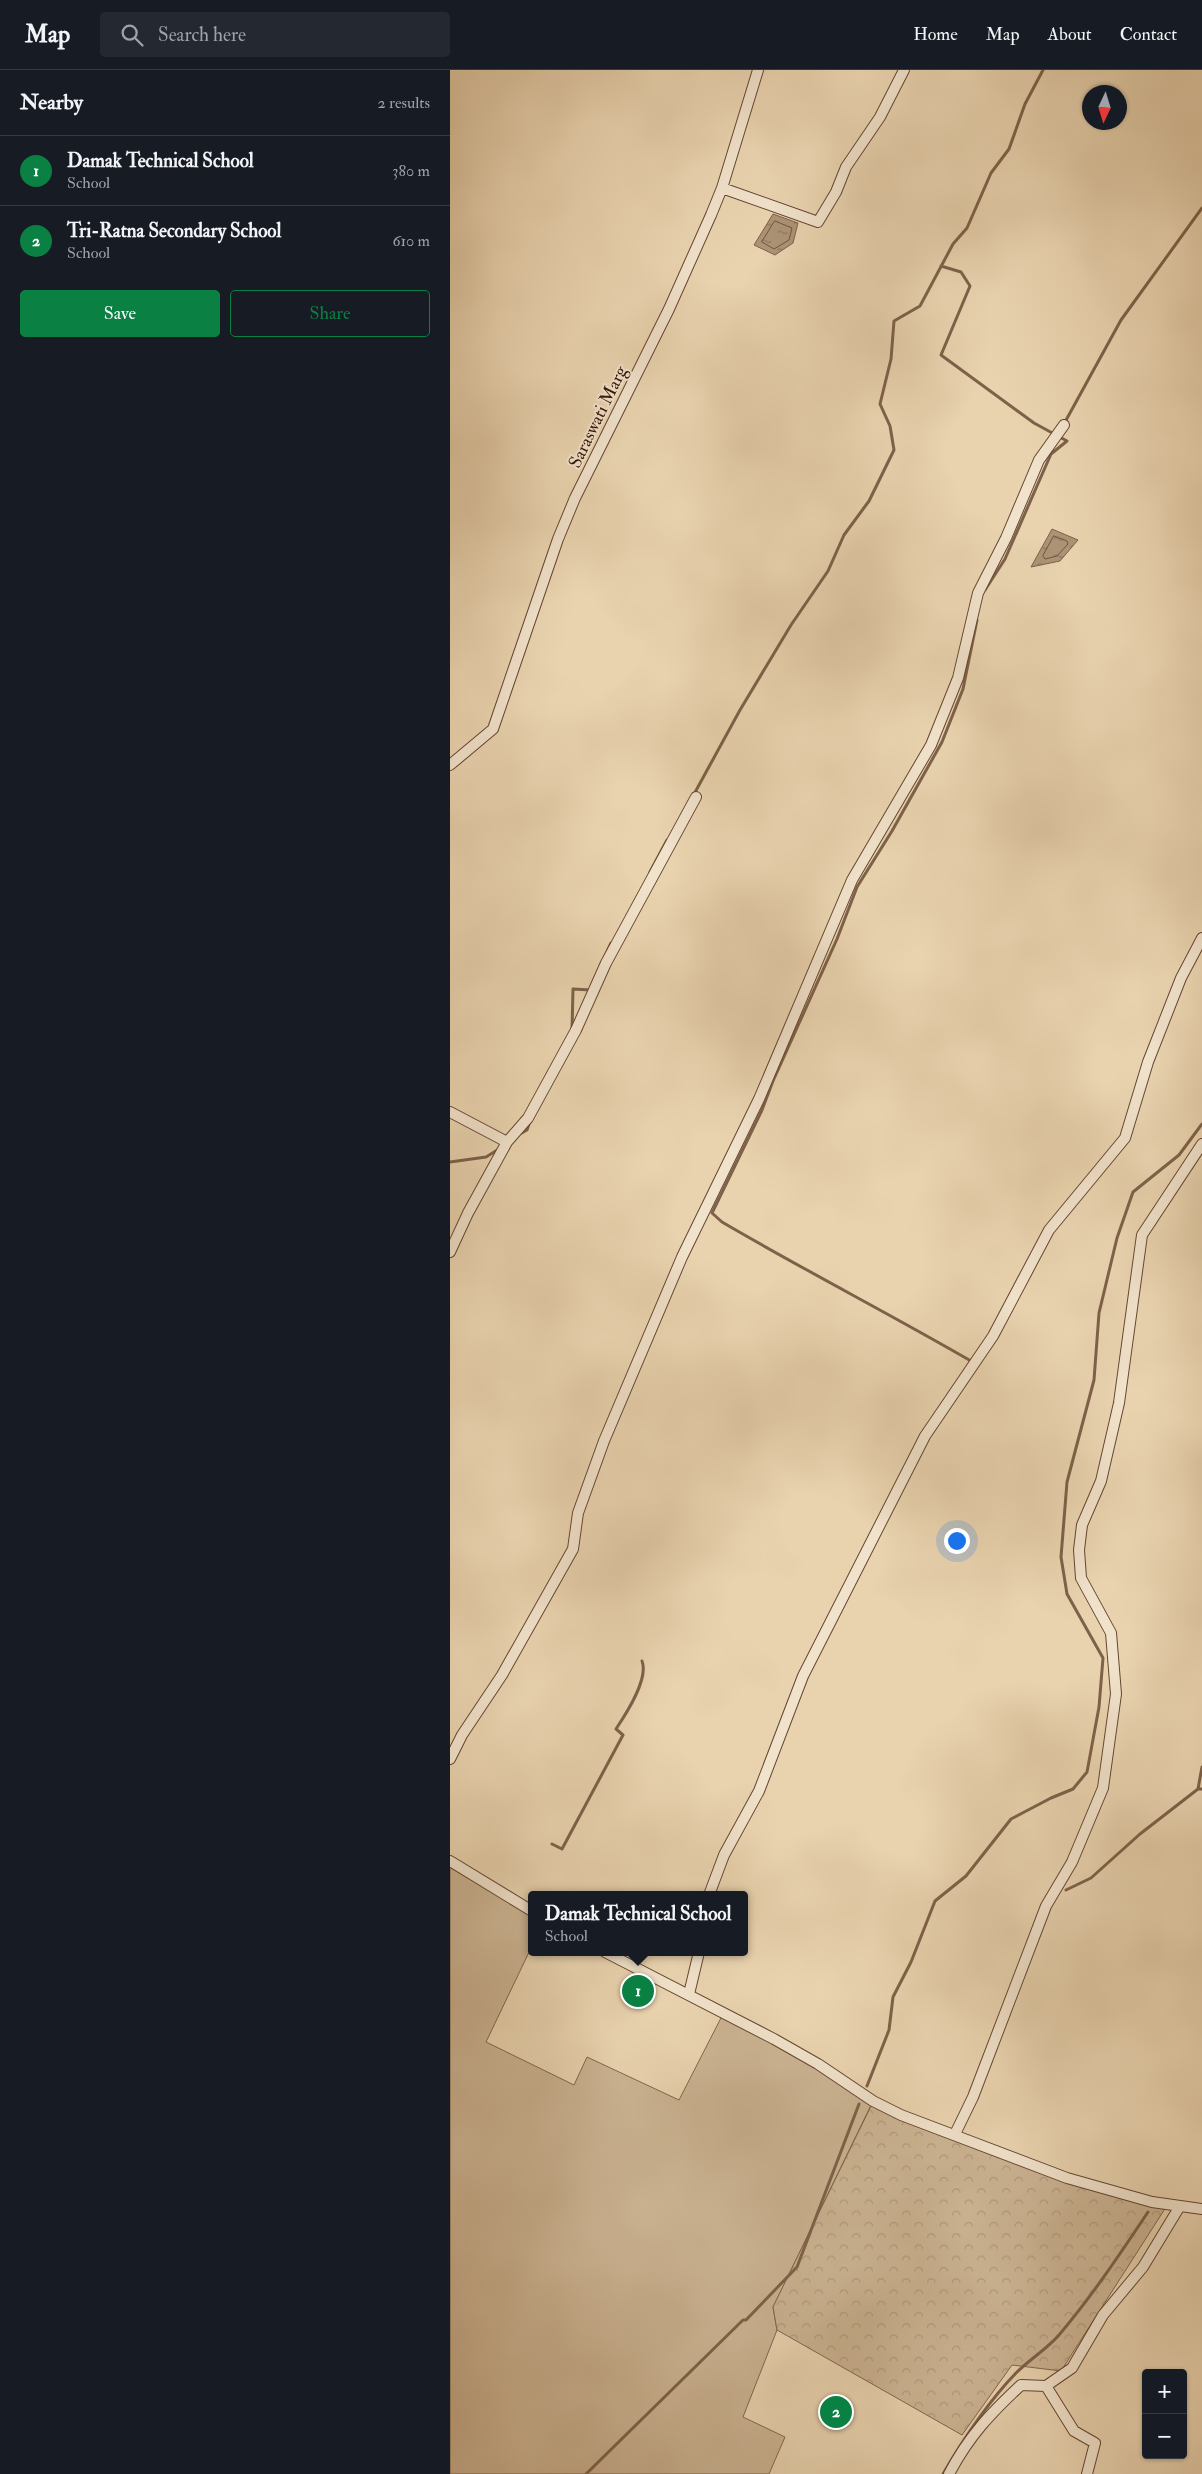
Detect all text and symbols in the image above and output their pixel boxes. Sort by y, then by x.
search box [100,12,450,57]
text: Map [25,19,70,50]
icon: search [118,21,146,49]
text: Search here [158,23,246,47]
text: Home [913,23,958,46]
text: Map [986,23,1020,46]
text: About [1048,23,1092,46]
text: Contact [1120,23,1177,46]
north arrow [1082,85,1127,130]
text: Nearby [20,89,83,116]
text: 2 results [377,93,430,113]
text: Damak Technical School [67,149,254,173]
text: 1 [33,161,39,181]
text: 380 m [392,161,430,181]
text: School [67,173,110,193]
text: Tri-Ratna Secondary School [67,219,281,243]
text: 2 [32,231,40,251]
text: 610 m [392,231,430,251]
text: School [67,243,110,263]
button: Save [20,290,220,337]
button: Share [230,290,430,337]
street label: Saraswati Marg [563,361,633,472]
your location [944,1528,970,1554]
popup [528,1891,748,1956]
text: Damak Technical School [545,1902,731,1926]
text: School [545,1926,588,1946]
pin: 1 [622,1972,654,2010]
map controls [1142,2369,1187,2459]
button: + [1142,2369,1187,2414]
pin: 2 [820,2393,852,2431]
button: − [1142,2414,1187,2459]

